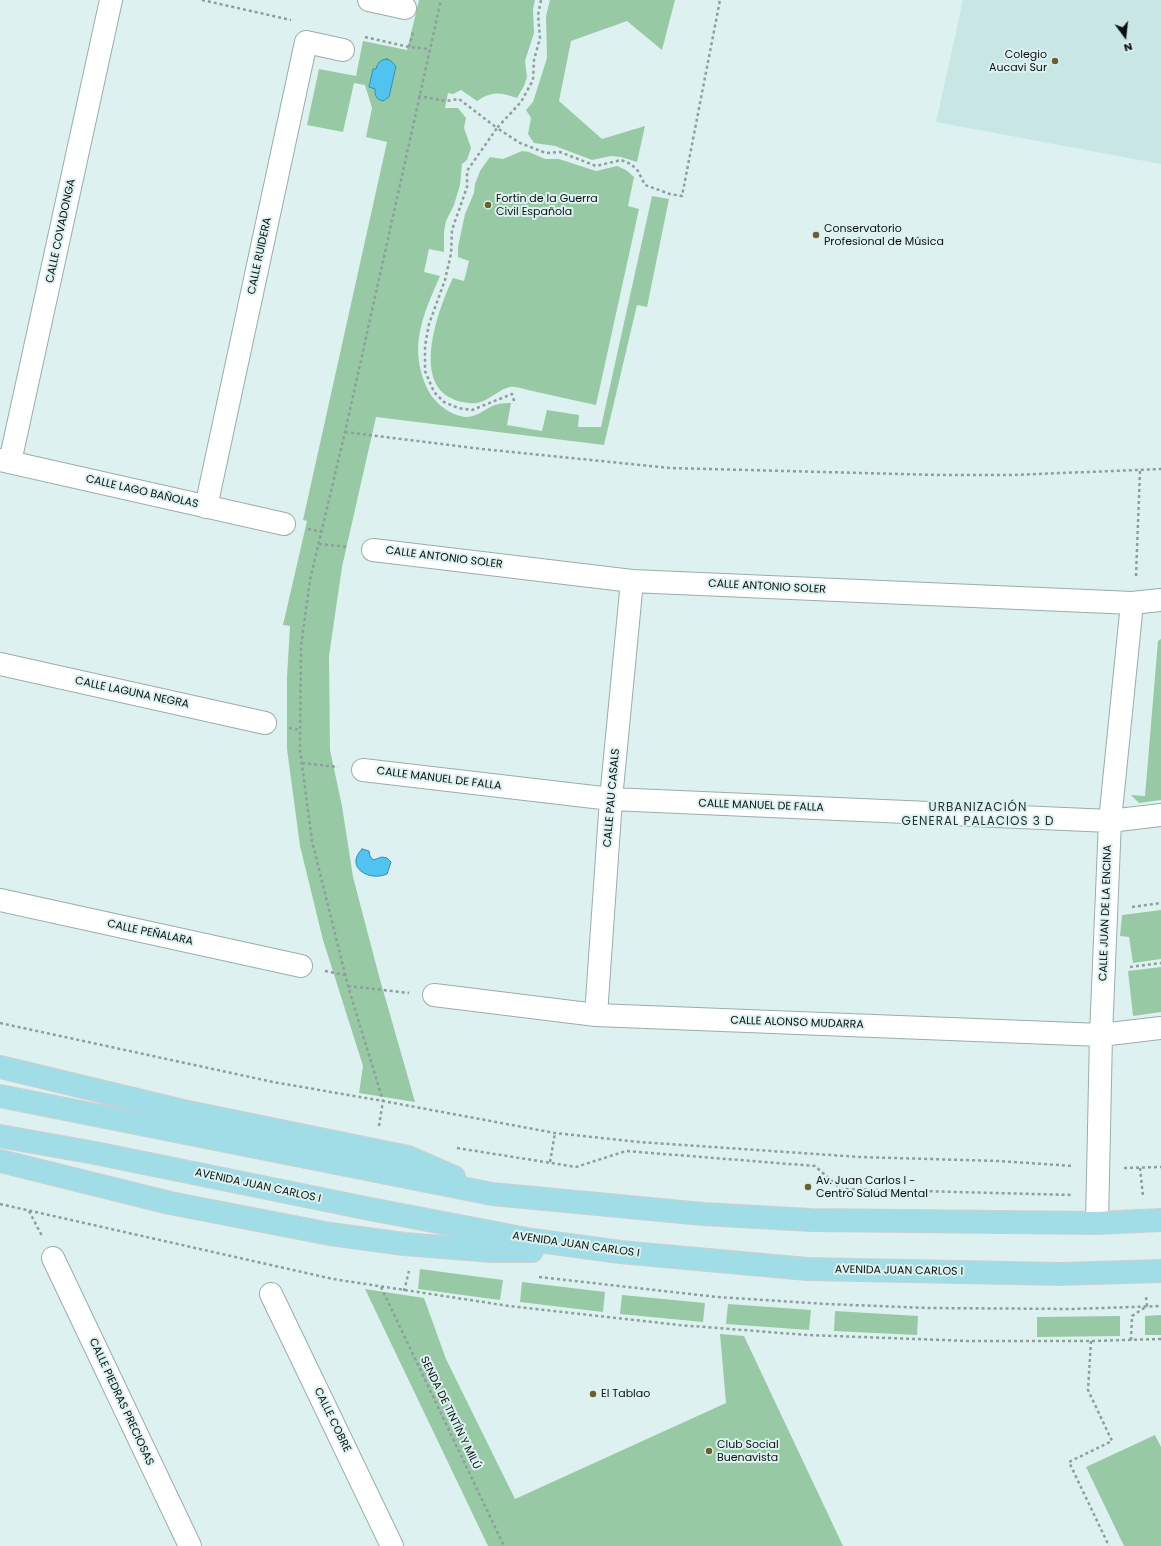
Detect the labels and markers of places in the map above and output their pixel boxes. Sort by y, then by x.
place label: Colegio Aucavi Sur [989,48,1047,74]
marker: Colegio Aucavi Sur [1050,56,1060,66]
place label: Fortín de la Guerra Civil Española [496,192,598,218]
marker: Fortín de la Guerra Civil Española [483,200,493,210]
place label: Conservatorio Profesional de Música [824,222,944,248]
marker: Conservatorio Profesional de Música [811,230,821,240]
place label: Av. Juan Carlos I - Centro Salud Mental [816,1174,928,1200]
marker: Av. Juan Carlos I - Centro Salud Mental [803,1182,813,1192]
place label: El Tablao [601,1387,650,1401]
marker: El Tablao [588,1389,598,1399]
place label: Club Social Buenavista [717,1438,779,1464]
marker: Club Social Buenavista [704,1446,714,1456]

